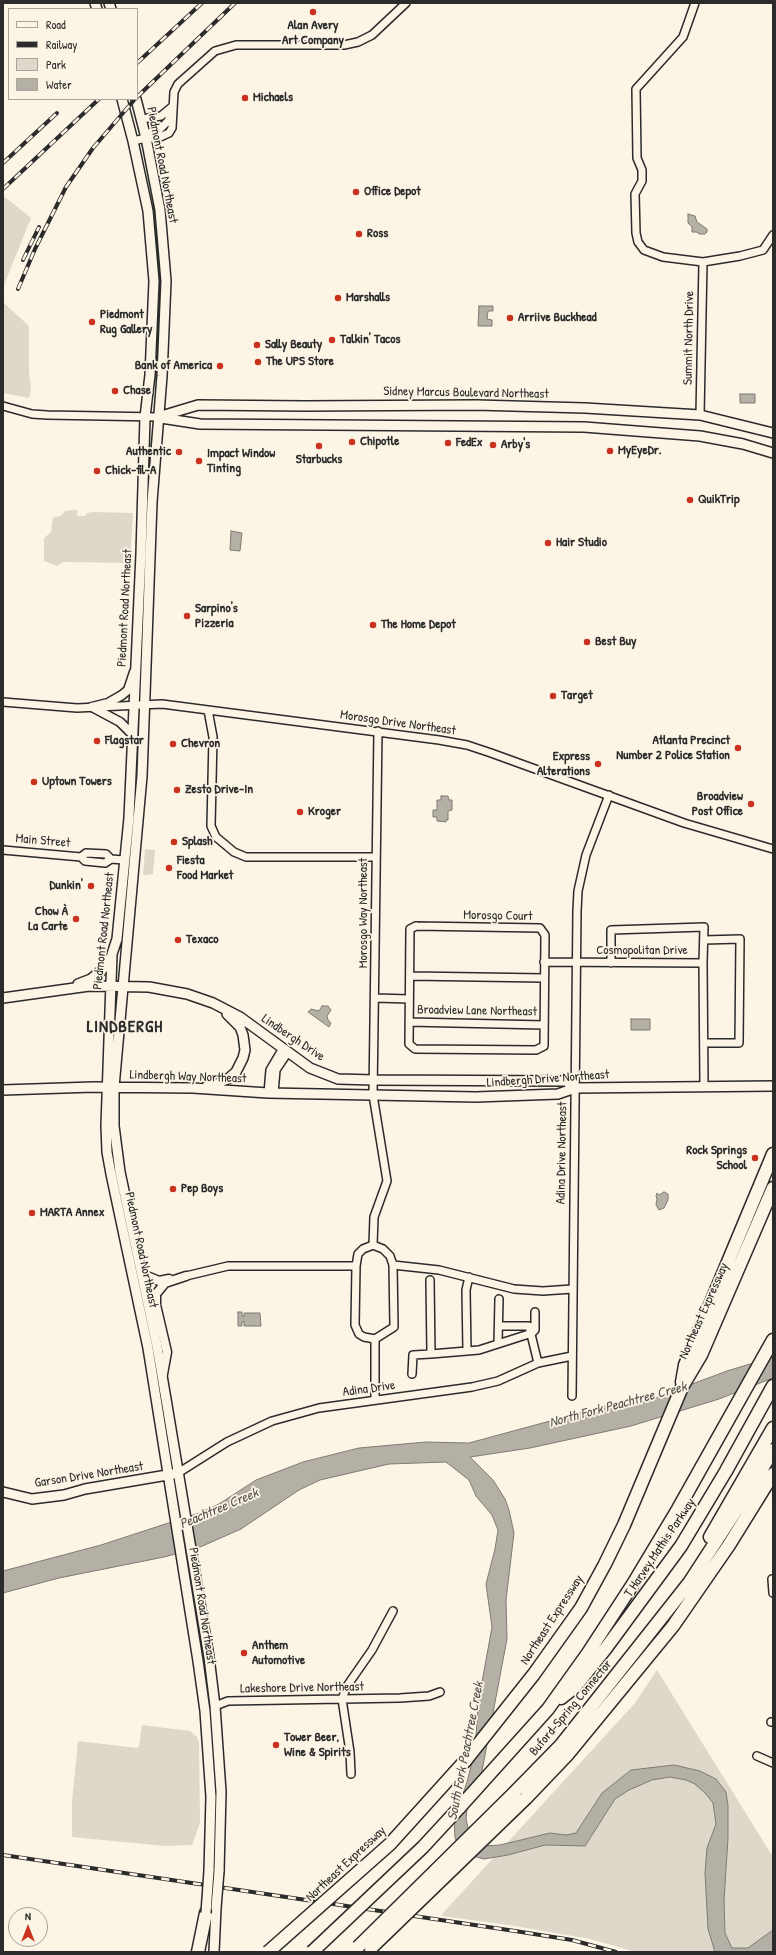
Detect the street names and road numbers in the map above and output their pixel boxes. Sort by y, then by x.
street label: Piedmont Road Northeast [143,106,181,224]
street label: Summit North Drive [680,291,698,385]
street label: Sidney Marcus Boulevard Northeast [383,384,549,402]
street label: Piedmont Road Northeast [114,549,136,667]
street label: Morosgo Drive Northeast [339,707,457,739]
street label: Main Street [15,831,71,851]
street label: Morosgo Way Northeast [356,858,372,968]
street label: Piedmont Road Northeast [90,872,118,990]
street label: Morosgo Court [463,908,533,924]
street label: Cosmopolitan Drive [596,943,688,959]
street label: Broadview Lane Northeast [417,1002,537,1020]
street label: Lindbergh Drive [258,1011,328,1065]
street label: Lindbergh Way Northeast [129,1067,247,1087]
street label: Lindbergh Drive Northeast [486,1067,610,1091]
street label: Adina Drive Northeast [553,1102,571,1204]
street label: Piedmont Road Northeast [121,1191,161,1309]
street label: Northeast Expressway [676,1260,732,1362]
street label: Adina Drive [342,1378,396,1400]
street label: Garson Drive Northeast [34,1459,144,1491]
street label: T Harvey Mathis Parkway [621,1495,699,1601]
street label: Piedmont Road Northeast [185,1547,219,1665]
street label: Northeast Expressway [517,1572,587,1668]
street label: Buford-Spring Connector [526,1657,616,1759]
street label: Lakeshore Drive Northeast [240,1679,364,1697]
street label: Northeast Expressway [303,1823,389,1905]

